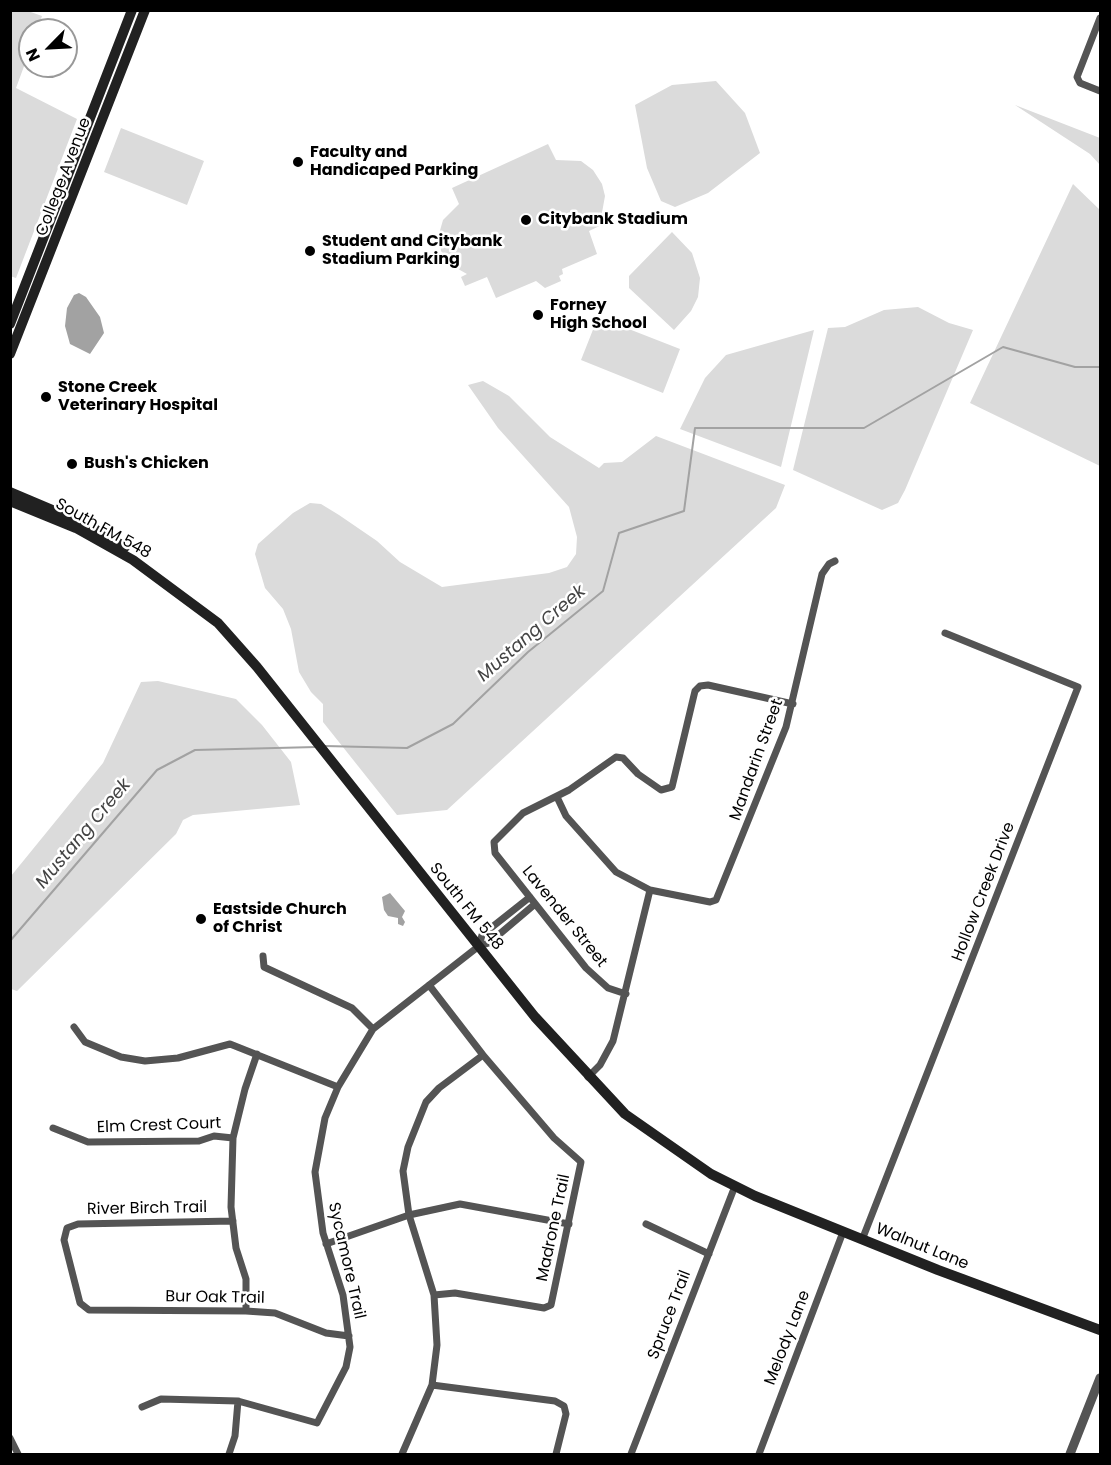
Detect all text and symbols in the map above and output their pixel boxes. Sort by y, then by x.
north arrow [18,18,78,78]
text: N [20,45,46,65]
street label: College Avenue [33,115,95,239]
place label: Faculty and Handicaped Parking [310,143,478,181]
marker: Faculty and Handicaped Parking [291,155,305,169]
place label: Citybank Stadium [538,210,688,230]
marker: Citybank Stadium [519,213,533,227]
place label: Student and Citybank Stadium Parking [322,232,502,270]
marker: Student and Citybank Stadium Parking [303,244,317,258]
place label: Forney High School [550,296,647,334]
marker: Forney High School [531,308,545,322]
place label: Stone Creek Veterinary Hospital [58,378,218,416]
marker: Stone Creek Veterinary Hospital [39,390,53,404]
place label: Bush's Chicken [84,454,209,474]
marker: Bush's Chicken [65,457,79,471]
street label: South FM 548 [52,495,154,563]
water label: Mustang Creek [473,581,591,687]
street label: Mandarin Street [726,697,788,823]
water label: Mustang Creek [32,775,136,893]
street label: Hollow Creek Drive [949,820,1019,964]
street label: South FM 548 [425,860,507,954]
street label: Lavender Street [517,863,611,971]
place label: Eastside Church of Christ [213,900,347,938]
marker: Eastside Church of Christ [194,912,208,926]
street label: Elm Crest Court [97,1114,221,1138]
street label: Madrone Trail [533,1173,575,1283]
street label: River Birch Trail [87,1198,207,1220]
street label: Sycamore Trail [323,1201,369,1321]
street label: Walnut Lane [873,1220,971,1274]
street label: Spruce Trail [644,1268,696,1362]
street label: Bur Oak Trail [165,1288,265,1308]
street label: Melody Lane [761,1288,815,1388]

